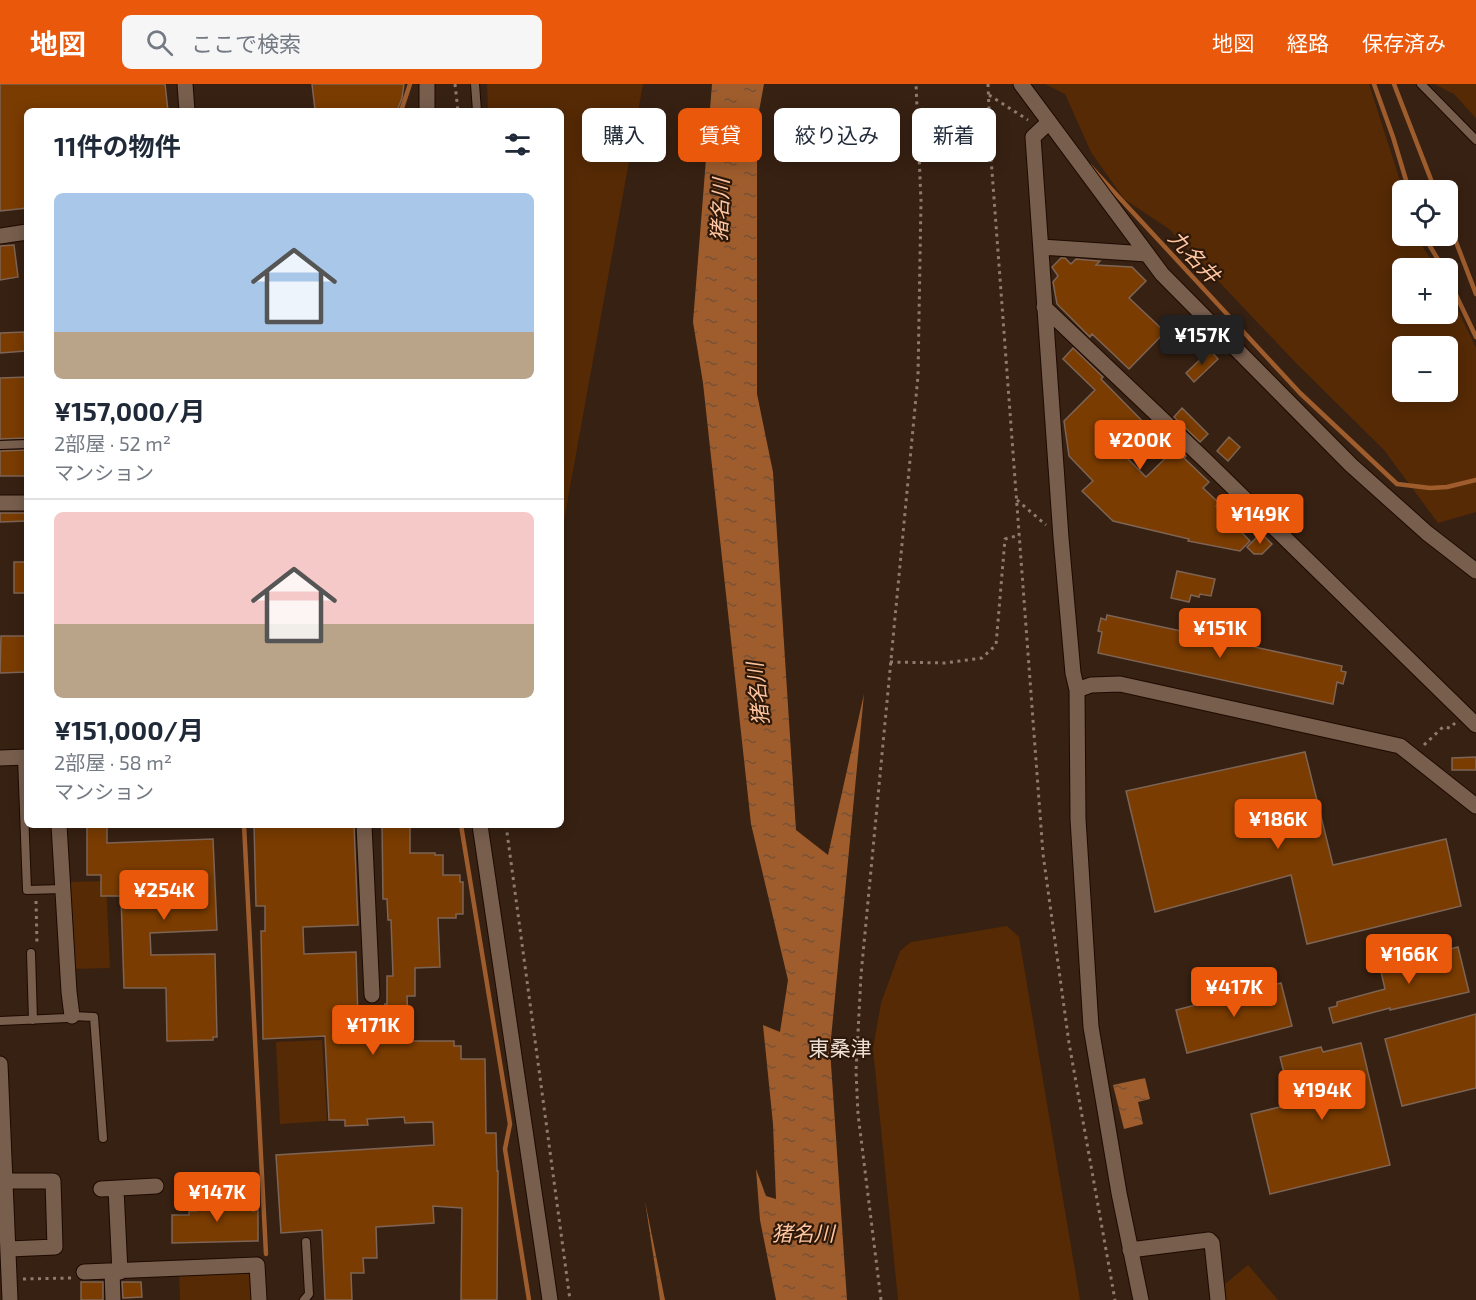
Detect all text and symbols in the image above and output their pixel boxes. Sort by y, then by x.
search box [122,15,542,69]
text: 地図 [30,26,86,60]
icon: search [143,26,176,59]
text: ここで検索 [191,30,301,56]
text: 地図 [1212,30,1254,55]
text: 経路 [1287,30,1329,55]
text: 保存済み [1362,30,1446,55]
chip: 購入 [582,108,666,162]
chip: 賃貸 [678,108,762,162]
chip: 絞り込み [774,108,900,162]
chip: 新着 [912,108,996,162]
icon: filters [501,128,534,161]
text: 11件の物件 [54,130,180,161]
water label: 猪名川 [705,176,733,242]
map controls [1392,180,1458,402]
button: locate [1392,180,1458,246]
water label: 九名井 [1164,224,1227,289]
icon: home [240,232,348,340]
button: + [1392,258,1458,324]
pin: ¥157K [1160,315,1244,366]
text: ¥157K [1174,322,1230,346]
button: − [1392,336,1458,402]
text: ¥157,000/月 [54,395,205,426]
pin: ¥200K [1098,420,1182,471]
text: ¥200K [1109,427,1171,451]
text: 2部屋 · 52 m² [54,431,171,455]
text: マンション [54,460,154,484]
pin: ¥149K [1218,494,1302,545]
text: ¥149K [1230,501,1290,525]
icon: home [240,551,348,659]
pin: ¥151K [1178,608,1262,659]
text: ¥151K [1193,615,1247,639]
water label: 猪名川 [741,659,773,727]
text: ¥151,000/月 [54,714,204,745]
text: 2部屋 · 58 m² [54,750,172,774]
text: マンション [54,779,154,803]
pin: ¥186K [1236,799,1320,850]
text: ¥186K [1249,806,1307,830]
pin: ¥254K [122,870,206,921]
text: ¥254K [133,877,195,901]
pin: ¥166K [1367,934,1451,985]
text: ¥166K [1380,941,1438,965]
pin: ¥417K [1192,967,1276,1018]
text: ¥417K [1205,974,1263,998]
pin: ¥171K [331,1005,415,1056]
text: ¥171K [346,1012,400,1036]
district label: 東桑津 [809,1035,872,1060]
pin: ¥194K [1280,1070,1364,1121]
text: ¥194K [1292,1077,1352,1101]
pin: ¥147K [175,1172,259,1223]
text: ¥147K [188,1179,246,1203]
water label: 猪名川 [772,1220,836,1245]

